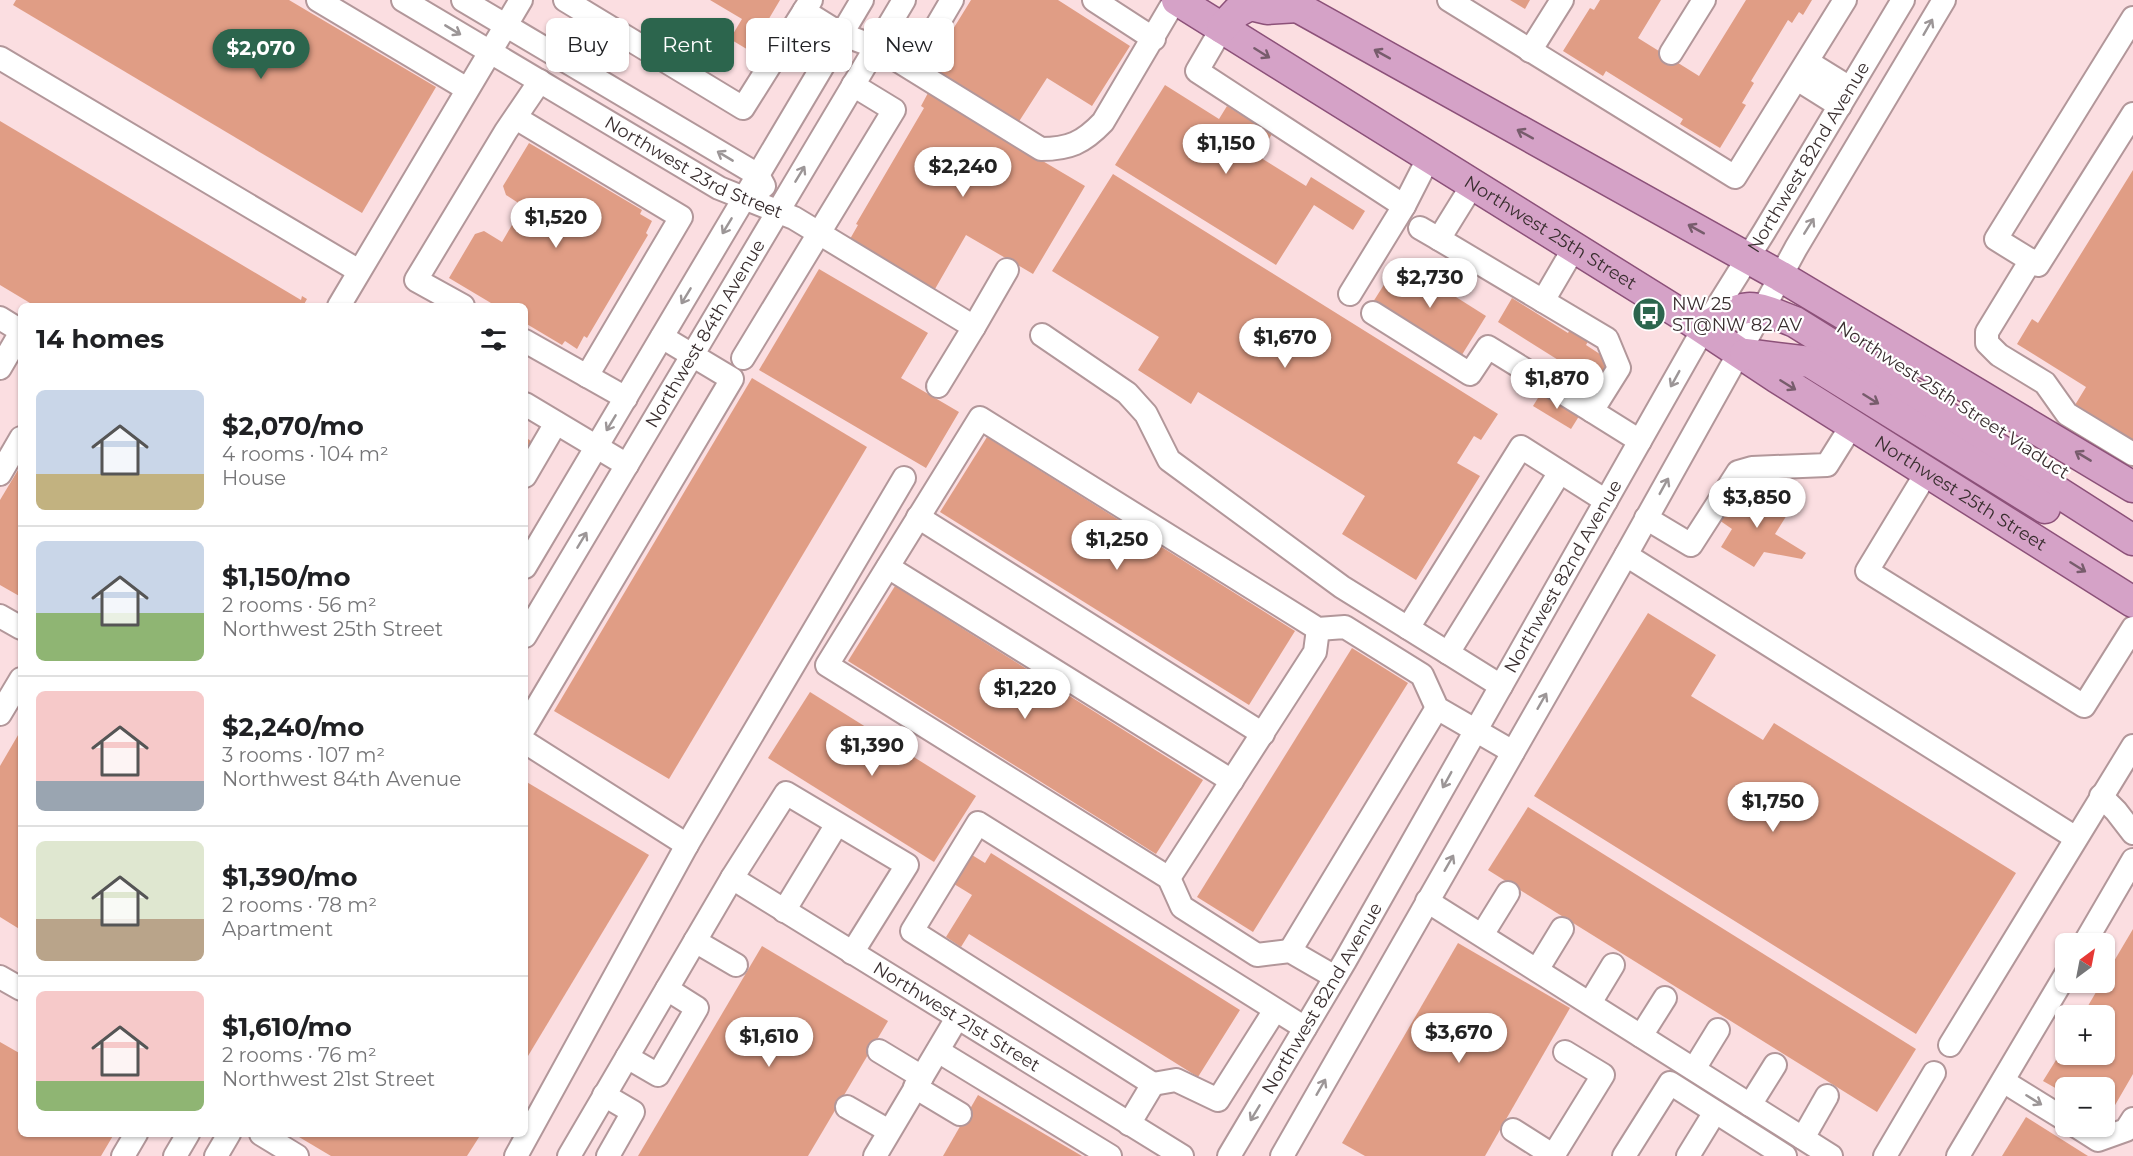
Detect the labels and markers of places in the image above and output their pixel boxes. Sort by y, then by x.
pin: $2,070 [212,29,310,80]
pin: $1,150 [1177,124,1275,175]
pin: $2,240 [914,147,1012,198]
pin: $1,520 [507,198,605,249]
pin: $2,730 [1381,258,1479,309]
place label: NW 25 ST@NW 82 AV [1672,293,1802,336]
bus stop icon: NW 25 ST@NW 82 AV [1631,296,1667,332]
pin: $1,670 [1236,318,1334,369]
pin: $1,870 [1508,359,1606,410]
pin: $3,850 [1708,478,1806,529]
pin: $1,250 [1068,520,1166,571]
pin: $1,220 [976,669,1074,720]
pin: $1,390 [823,726,921,777]
pin: $1,750 [1724,782,1822,833]
pin: $3,670 [1410,1013,1508,1064]
pin: $1,610 [720,1017,818,1068]

